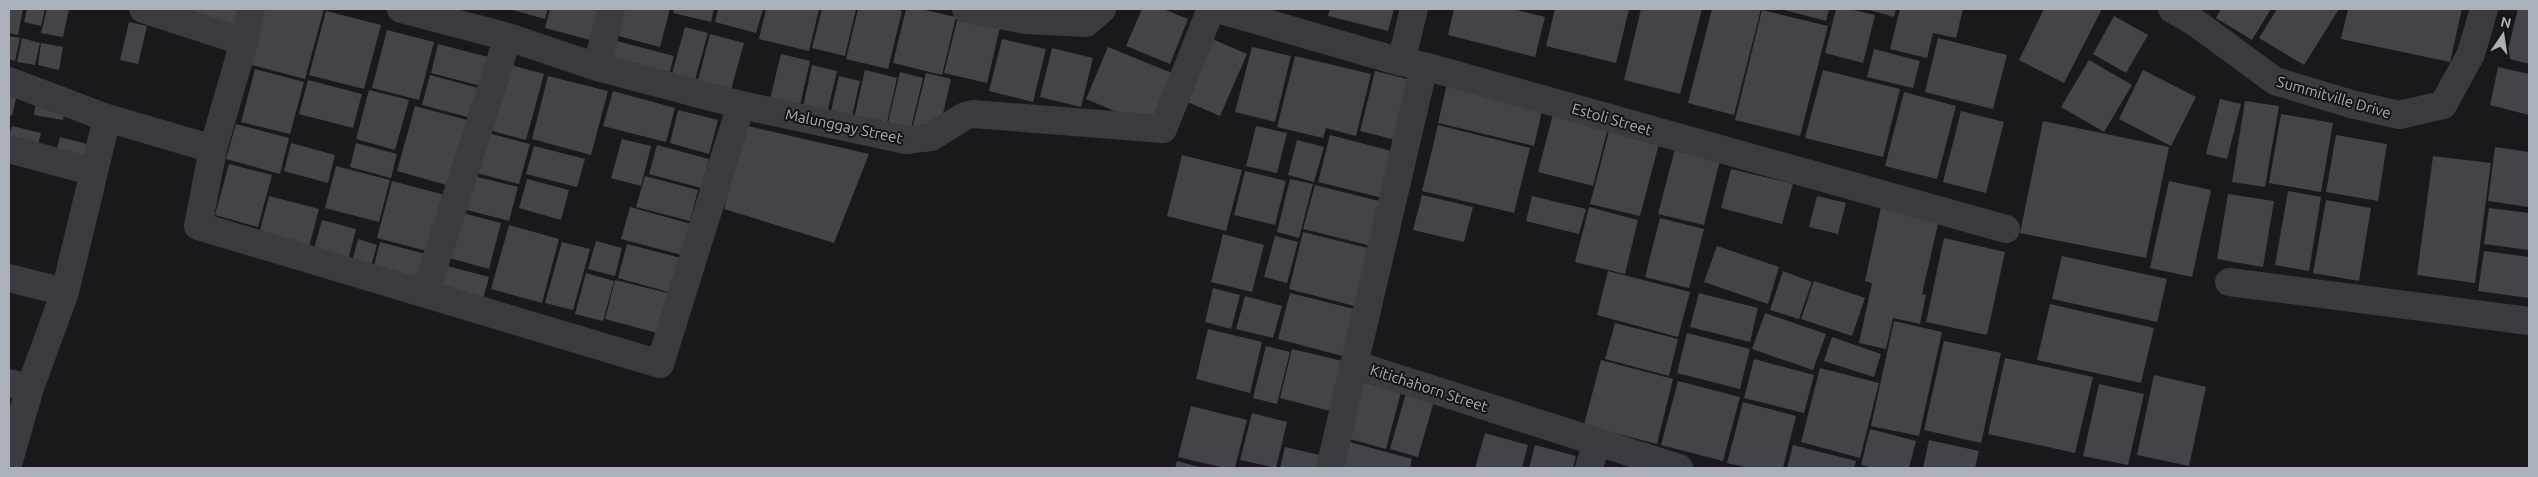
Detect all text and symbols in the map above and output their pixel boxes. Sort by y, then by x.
north arrow [2478,10,2528,60]
text: N [2499,13,2513,31]
street label: Summitville Drive [2275,73,2393,121]
street label: Estoli Street [1570,99,1654,139]
street label: Malunggay Street [784,105,904,147]
street label: Kitichahorn Street [1368,361,1490,415]

